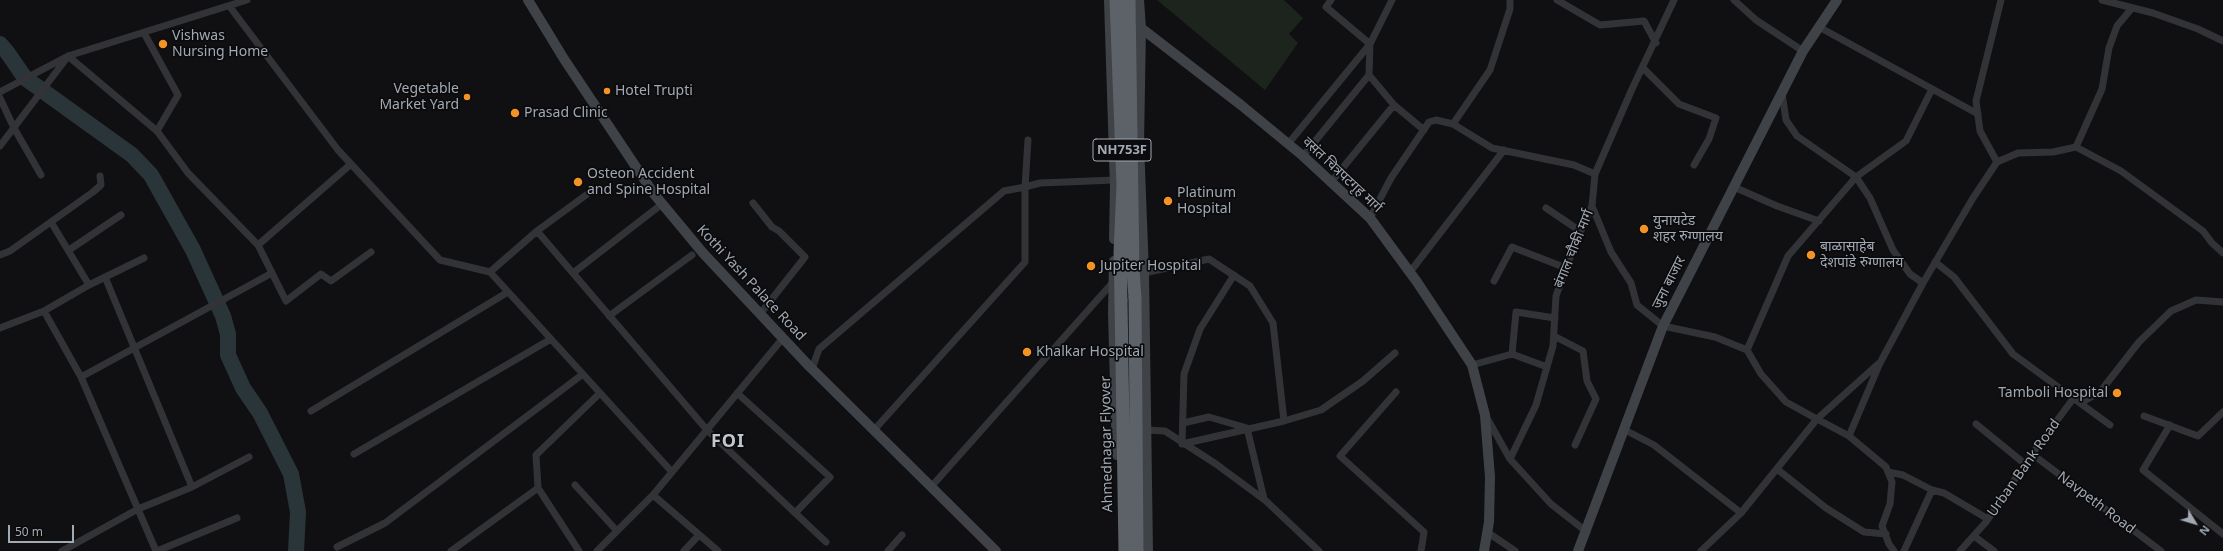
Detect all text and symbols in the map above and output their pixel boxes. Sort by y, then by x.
place label: Vishwas Nursing Home [172,28,268,60]
marker: Vishwas Nursing Home [157,38,169,50]
place label: Vegetable Market Yard [379,81,459,114]
place label: Hotel Trupti [615,83,693,99]
marker: Hotel Trupti [602,86,612,96]
marker: Vegetable Market Yard [462,92,472,102]
place label: Prasad Clinic [524,105,608,121]
marker: Prasad Clinic [509,107,521,119]
street label: वसंत चित्रपटगृह मार्ग [1299,134,1385,216]
road number: NH753F [1093,139,1151,161]
place label: Osteon Accident and Spine Hospital [587,166,710,198]
marker: Osteon Accident and Spine Hospital [572,176,584,188]
place label: Platinum Hospital [1177,185,1236,218]
marker: Platinum Hospital [1162,195,1174,207]
street label: बंगाल चौकी मार्ग [1551,207,1597,291]
place label: युनायटेड शहर रुग्णालय [1653,213,1723,246]
street label: Kothi Yash Palace Road [693,222,809,344]
marker: युनायटेड शहर रुग्णालय [1638,223,1650,235]
place label: बाळासाहेब देशपांडे रुग्णालय [1820,239,1903,272]
marker: बाळासाहेब देशपांडे रुग्णालय [1805,249,1817,261]
street label: जुना बाजार [1649,254,1689,312]
place label: Jupiter Hospital [1100,258,1201,274]
marker: Jupiter Hospital [1085,260,1097,272]
place label: Khalkar Hospital [1036,344,1144,360]
marker: Khalkar Hospital [1021,346,1033,358]
street label: Ahmednagar Flyover [1097,376,1117,512]
place label: Tamboli Hospital [1998,385,2108,401]
marker: Tamboli Hospital [2111,387,2123,399]
street label: Urban Bank Road [1984,416,2064,520]
district label: FOI [711,431,745,453]
street label: Navpeth Road [2054,468,2138,538]
north arrow [2175,503,2215,543]
scale bar [10,517,76,543]
text: 50 m [15,523,43,540]
text: N [2196,523,2214,539]

